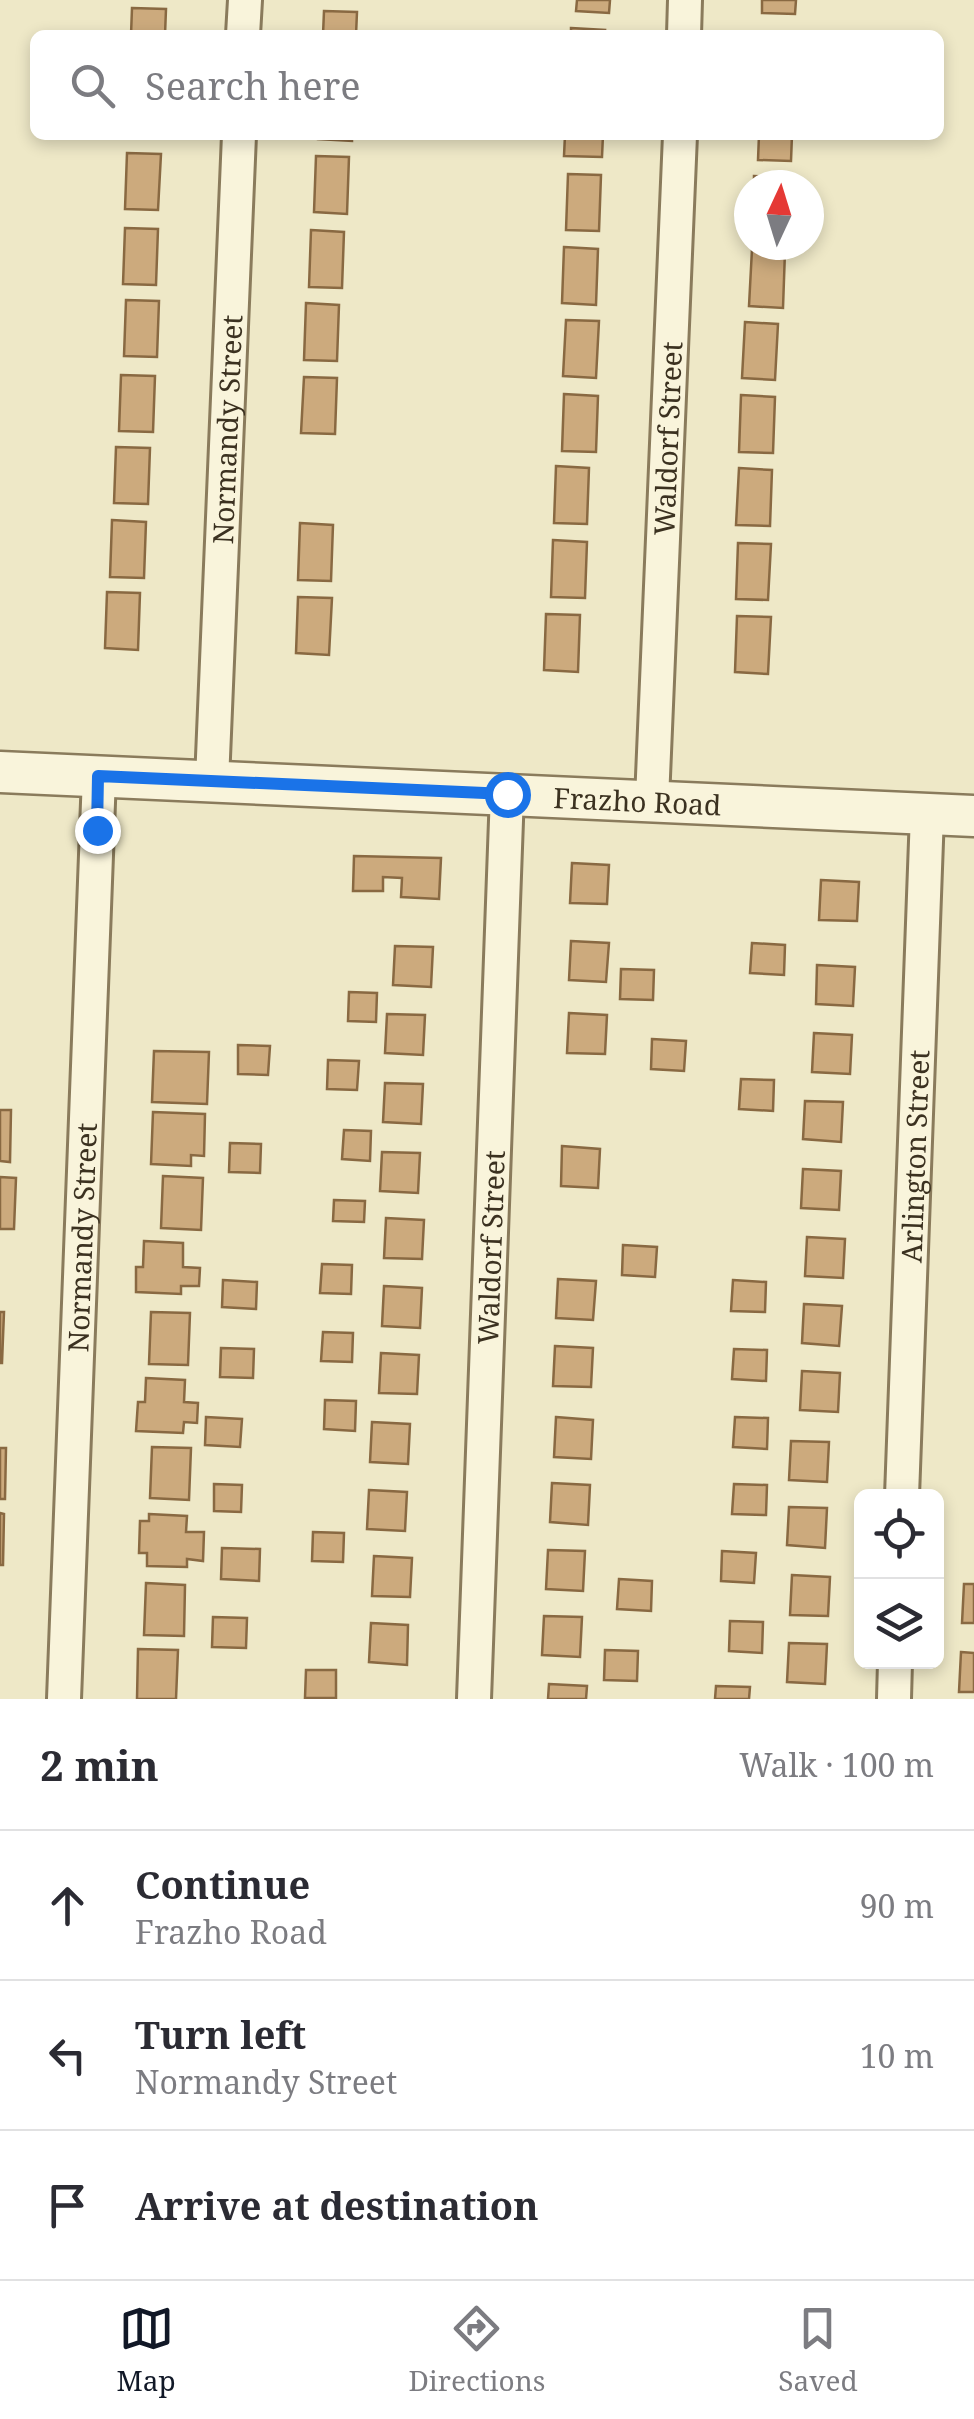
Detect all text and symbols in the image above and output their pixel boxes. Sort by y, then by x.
search box [30,30,944,140]
icon: search [65,58,120,113]
text: Search here [145,59,361,111]
north arrow [734,170,824,260]
street label: Normandy Street [203,314,250,545]
street label: Waldorf Street [644,340,690,536]
route start [485,772,531,818]
street label: Frazho Road [553,778,722,824]
route end [75,808,121,854]
street label: Arlington Street [892,1049,937,1263]
street label: Normandy Street [58,1122,105,1353]
street label: Waldorf Street [468,1149,513,1345]
map controls [854,1489,944,1669]
button: locate [854,1489,944,1579]
button: layers [854,1579,944,1669]
text: 2 min [40,1736,159,1793]
text: Walk · 100 m [739,1743,934,1786]
text: Continue [135,1858,310,1910]
icon: ahead [40,1878,95,1933]
text: 90 m [860,1884,934,1927]
text: Frazho Road [135,1910,327,1953]
text: Turn left [135,2008,306,2060]
icon: left [40,2028,95,2083]
text: 10 m [860,2034,934,2077]
text: Normandy Street [135,2060,397,2103]
icon: arrive [40,2178,95,2233]
text: Arrive at destination [135,2179,539,2231]
tab: Map [116,2301,176,2399]
tab: Directions [408,2301,545,2399]
tab: Saved [778,2301,858,2399]

